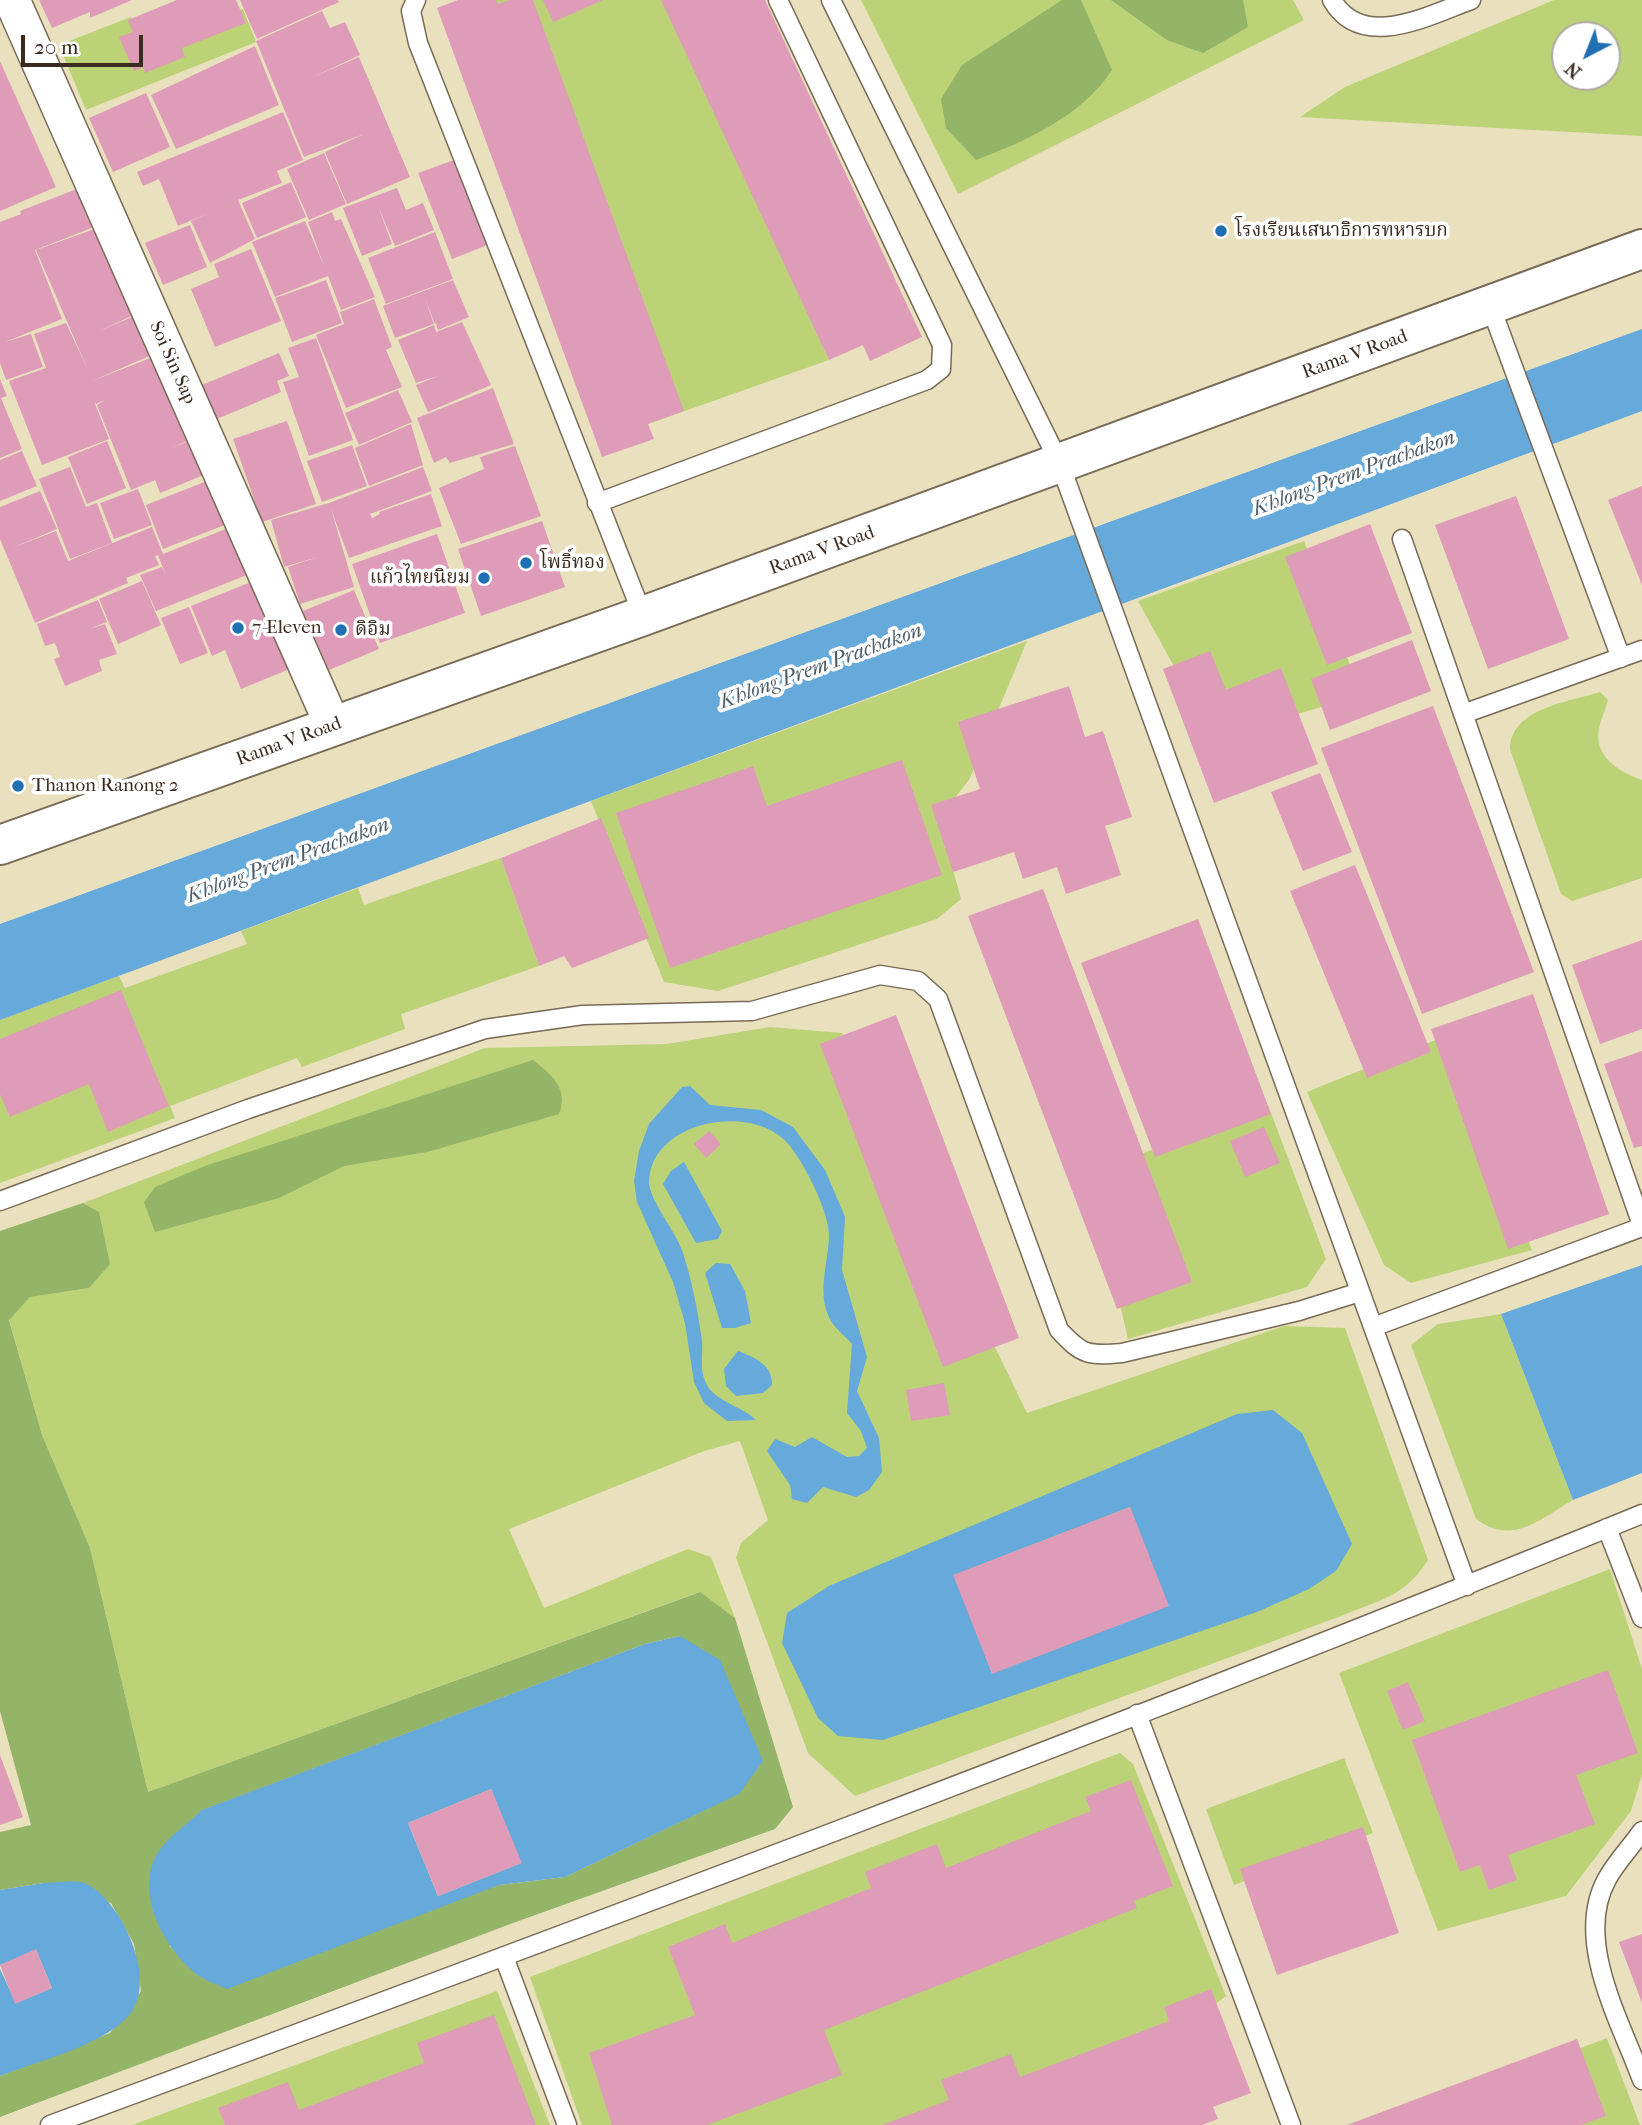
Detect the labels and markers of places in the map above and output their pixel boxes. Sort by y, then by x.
place label: โรงเรียนเสนาธิการทหารบก [1235,220,1448,242]
marker: โรงเรียนเสนาธิการทหารบก [1213,223,1229,239]
place label: โพธิ์ทอง [540,552,605,574]
marker: โพธิ์ทอง [518,555,534,571]
place label: แก้วไทยนิยม [370,567,470,589]
marker: แก้วไทยนิยม [476,570,492,586]
place label: 7-Eleven [252,617,322,639]
place label: ดิอิม [355,619,391,641]
marker: 7-Eleven [230,620,246,636]
marker: ดิอิม [333,622,349,638]
place label: Thanon Ranong 2 [32,775,179,797]
marker: Thanon Ranong 2 [10,778,26,794]

